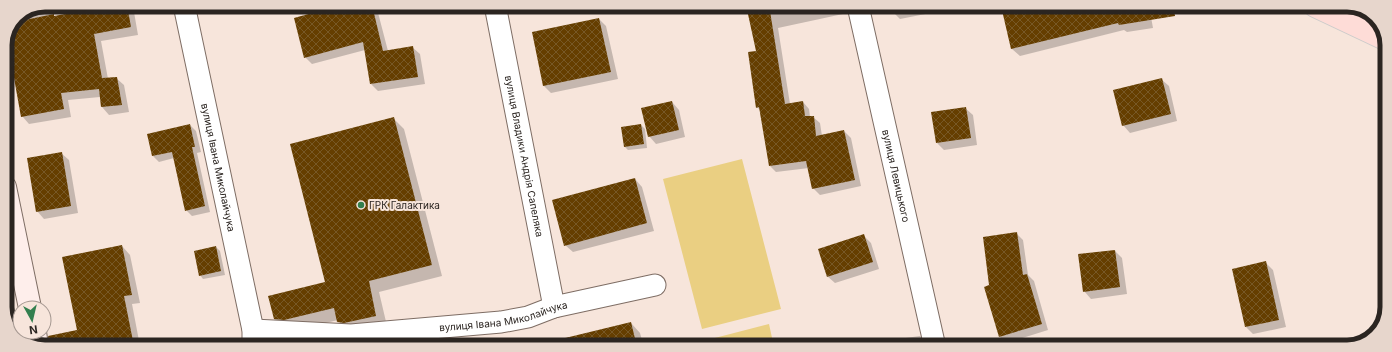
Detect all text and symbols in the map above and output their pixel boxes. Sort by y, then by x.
street label: вулиця Владики Андрія Сапеляка [503,74,546,238]
street label: вулиця Івана Миколайчука [199,102,238,233]
street label: вулиця Левицького [880,128,913,223]
place label: ГРК Галактика [369,199,440,211]
marker: ГРК Галактика [356,200,366,210]
street label: вулиця Івана Миколайчука [439,298,568,333]
north arrow [12,300,52,340]
text: N [28,322,39,337]

